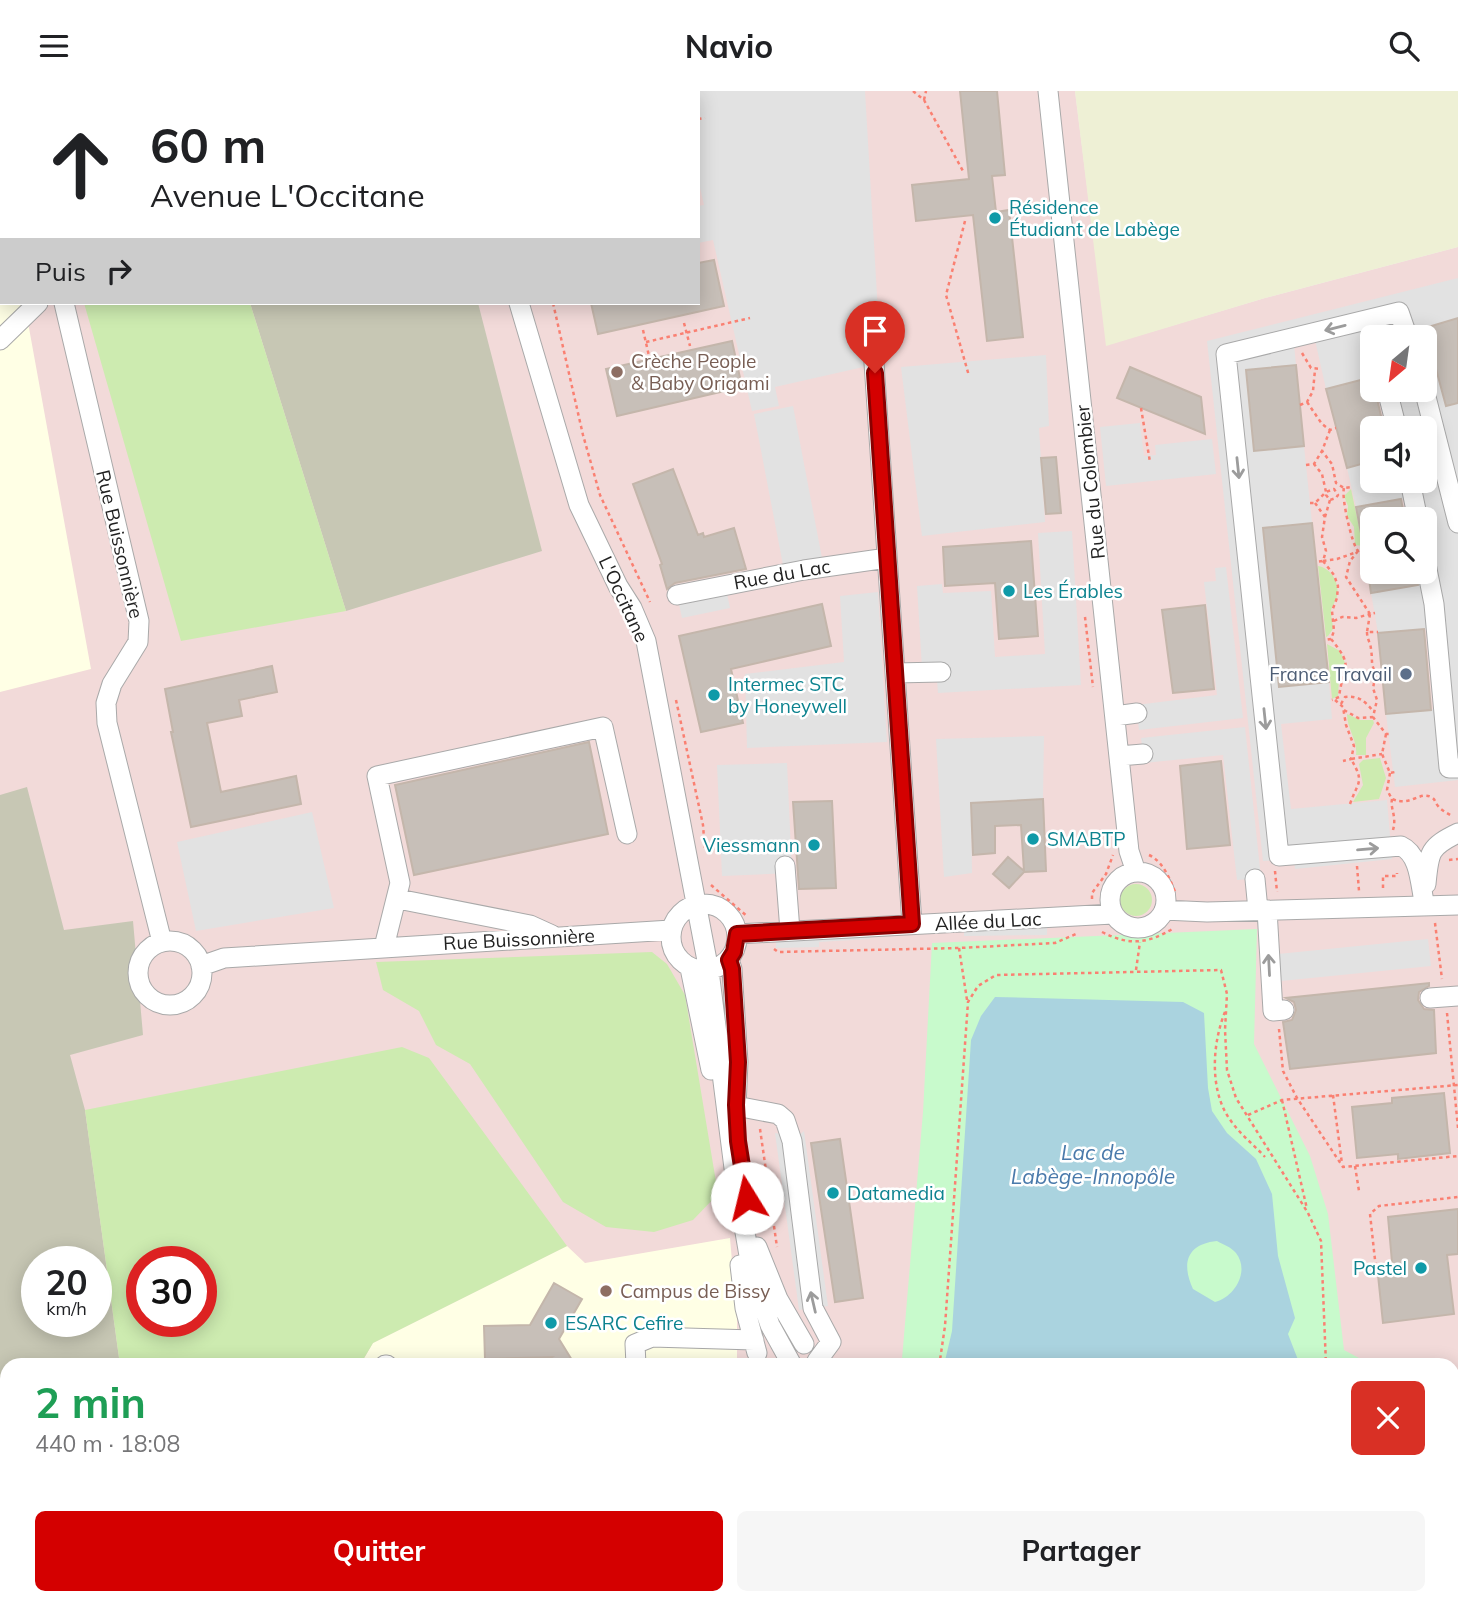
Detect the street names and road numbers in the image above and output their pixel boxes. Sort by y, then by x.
street label: Rue du Colombier [1070,404,1110,560]
street label: Rue Buissonnière [91,467,149,621]
street label: L'Occitane [594,552,654,646]
street label: Rue du Lac [732,554,832,594]
street label: Allée du Lac [934,906,1042,936]
street label: Rue Buissonnière [443,923,595,955]

